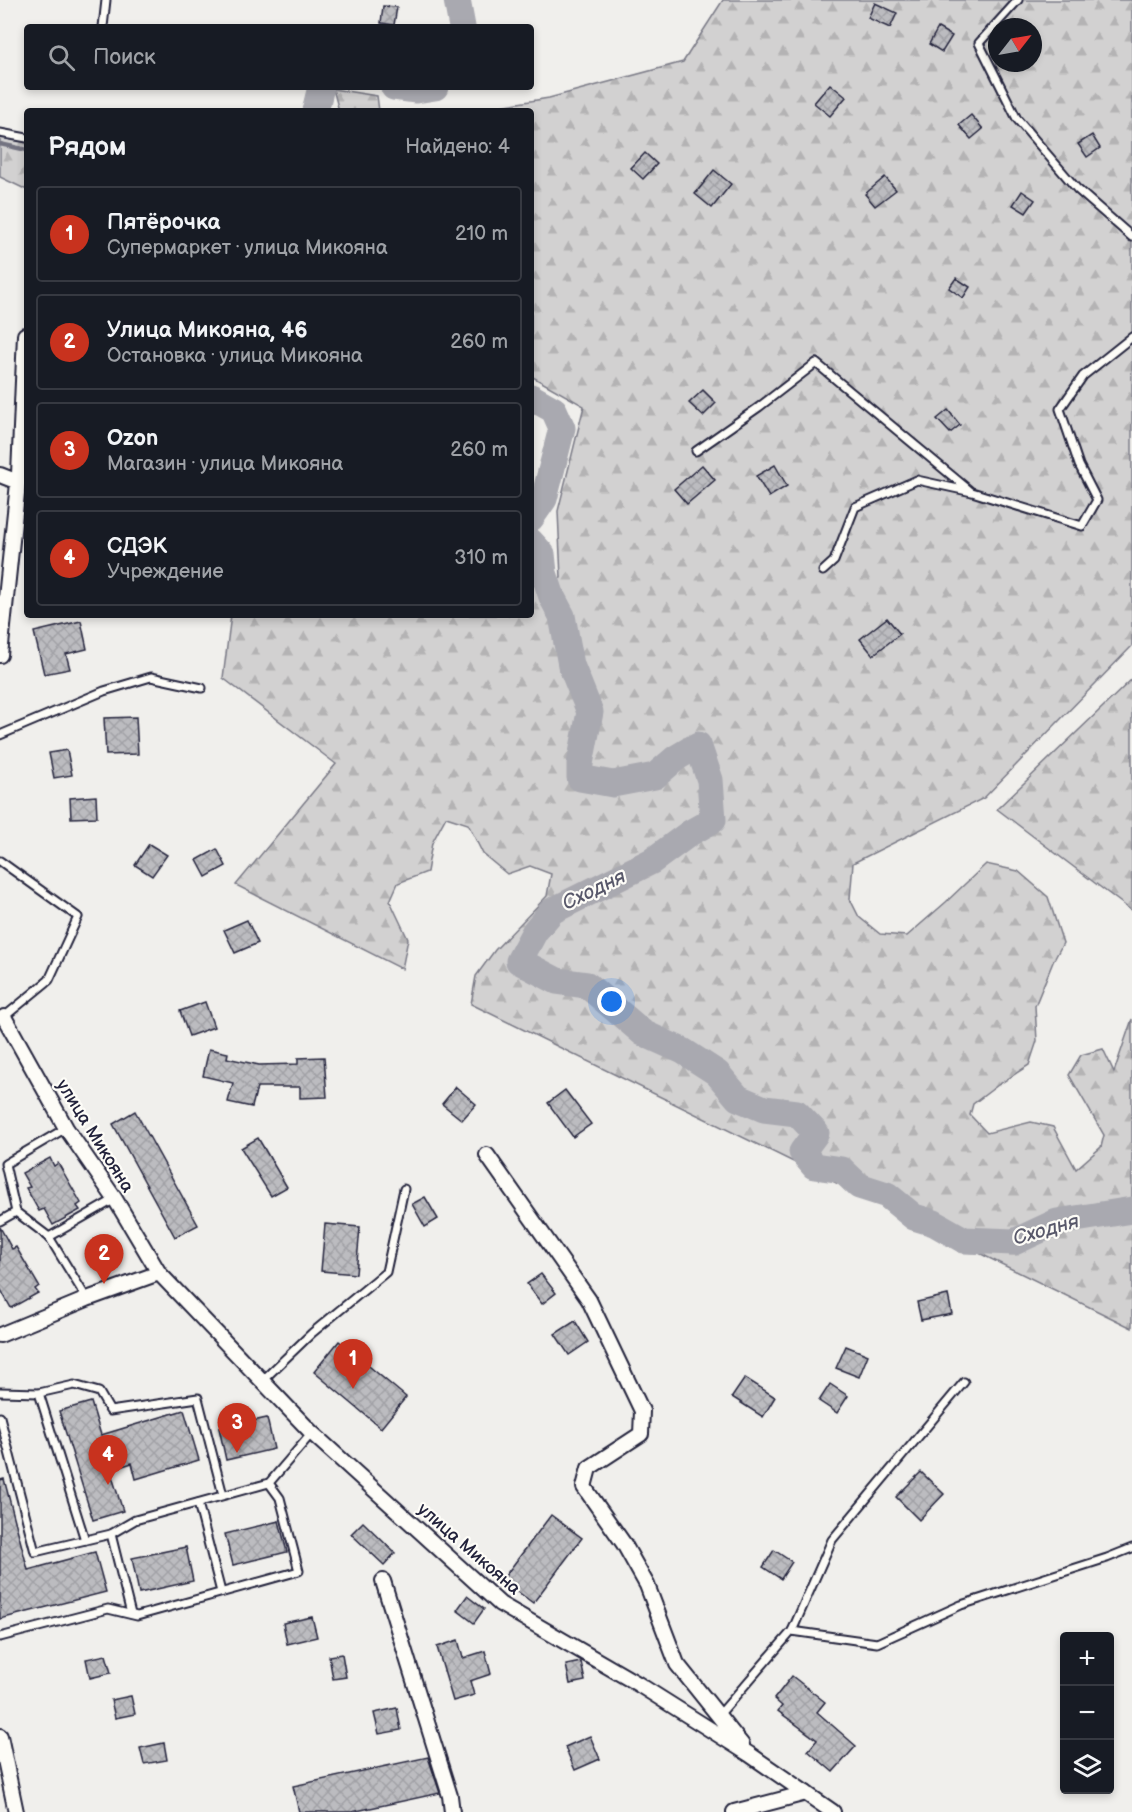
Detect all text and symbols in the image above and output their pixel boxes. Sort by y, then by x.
north arrow [988,18,1042,72]
search box [24,24,534,90]
icon: search [45,41,78,74]
text: Поиск [93,44,156,71]
text: Рядом [48,132,126,163]
text: Найдено: 4 [405,135,510,159]
text: Пятёрочка [107,209,220,236]
text: 1 [65,222,74,246]
text: 210 m [455,222,508,246]
text: Супермаркет · улица Микояна [107,236,388,260]
text: Улица Микояна, 46 [107,317,308,344]
text: 2 [64,330,75,354]
text: 260 m [450,330,508,354]
text: Остановка · улица Микояна [107,344,363,368]
text: Ozon [107,425,158,452]
text: 3 [64,438,75,462]
text: 260 m [450,438,508,462]
text: Магазин · улица Микояна [107,452,343,476]
text: СДЭК [107,533,167,560]
text: 4 [64,546,75,570]
text: 310 m [454,546,508,570]
text: Учреждение [107,560,224,584]
water label: Сходня [558,864,630,916]
your location [597,987,626,1016]
street label: улица Микояна [52,1076,138,1197]
water label: Сходня [1010,1209,1082,1251]
pin: 2 [84,1234,124,1284]
pin: 1 [334,1340,372,1389]
pin: 3 [218,1404,256,1453]
pin: 4 [88,1436,128,1485]
street label: улица Микояна [413,1499,525,1600]
map controls [1060,1632,1114,1794]
button: + [1060,1632,1114,1686]
button: − [1060,1686,1114,1740]
button: layers [1060,1740,1114,1794]

